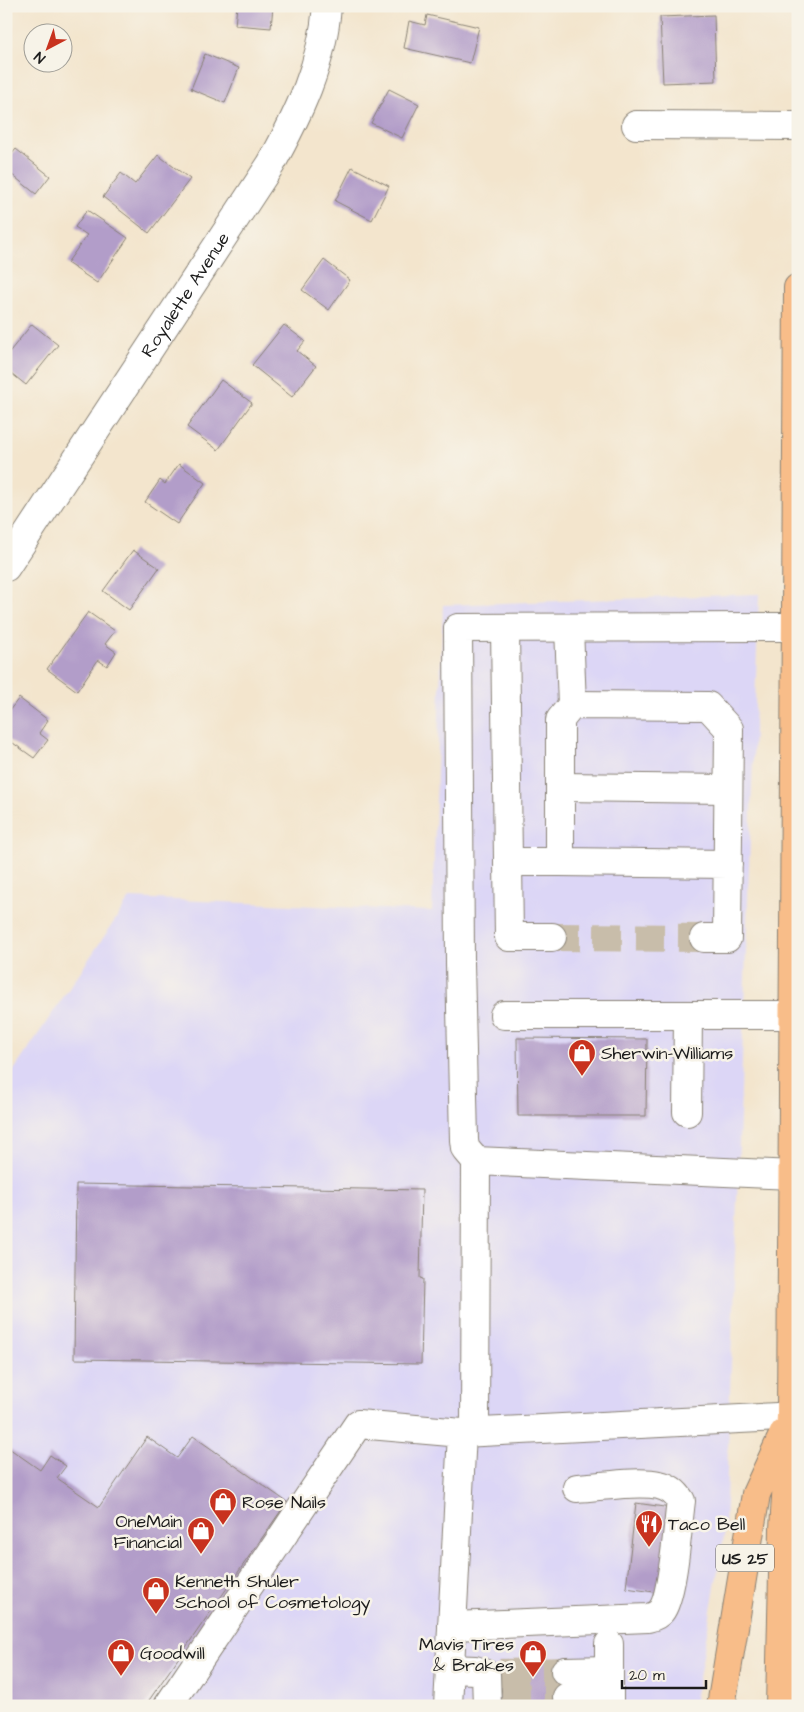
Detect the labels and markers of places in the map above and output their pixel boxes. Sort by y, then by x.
shop icon: Sherwin-Williams [567,1038,597,1077]
place label: Sherwin-Williams [601,1041,733,1066]
shop icon: Rose Nails [208,1487,238,1526]
place label: Rose Nails [242,1490,326,1515]
place label: OneMain Financial [114,1509,182,1555]
restaurant icon: Taco Bell [634,1509,664,1548]
place label: Taco Bell [668,1512,745,1537]
shop icon: OneMain Financial [186,1516,216,1555]
place label: Kenneth Shuler School of Cosmetology [175,1569,370,1616]
shop icon: Kenneth Shuler School of Cosmetology [141,1576,171,1615]
place label: Mavis Tires & Brakes [419,1632,514,1678]
shop icon: Goodwill [106,1638,136,1677]
shop icon: Mavis Tires & Brakes [518,1639,548,1678]
place label: Goodwill [140,1641,205,1666]

